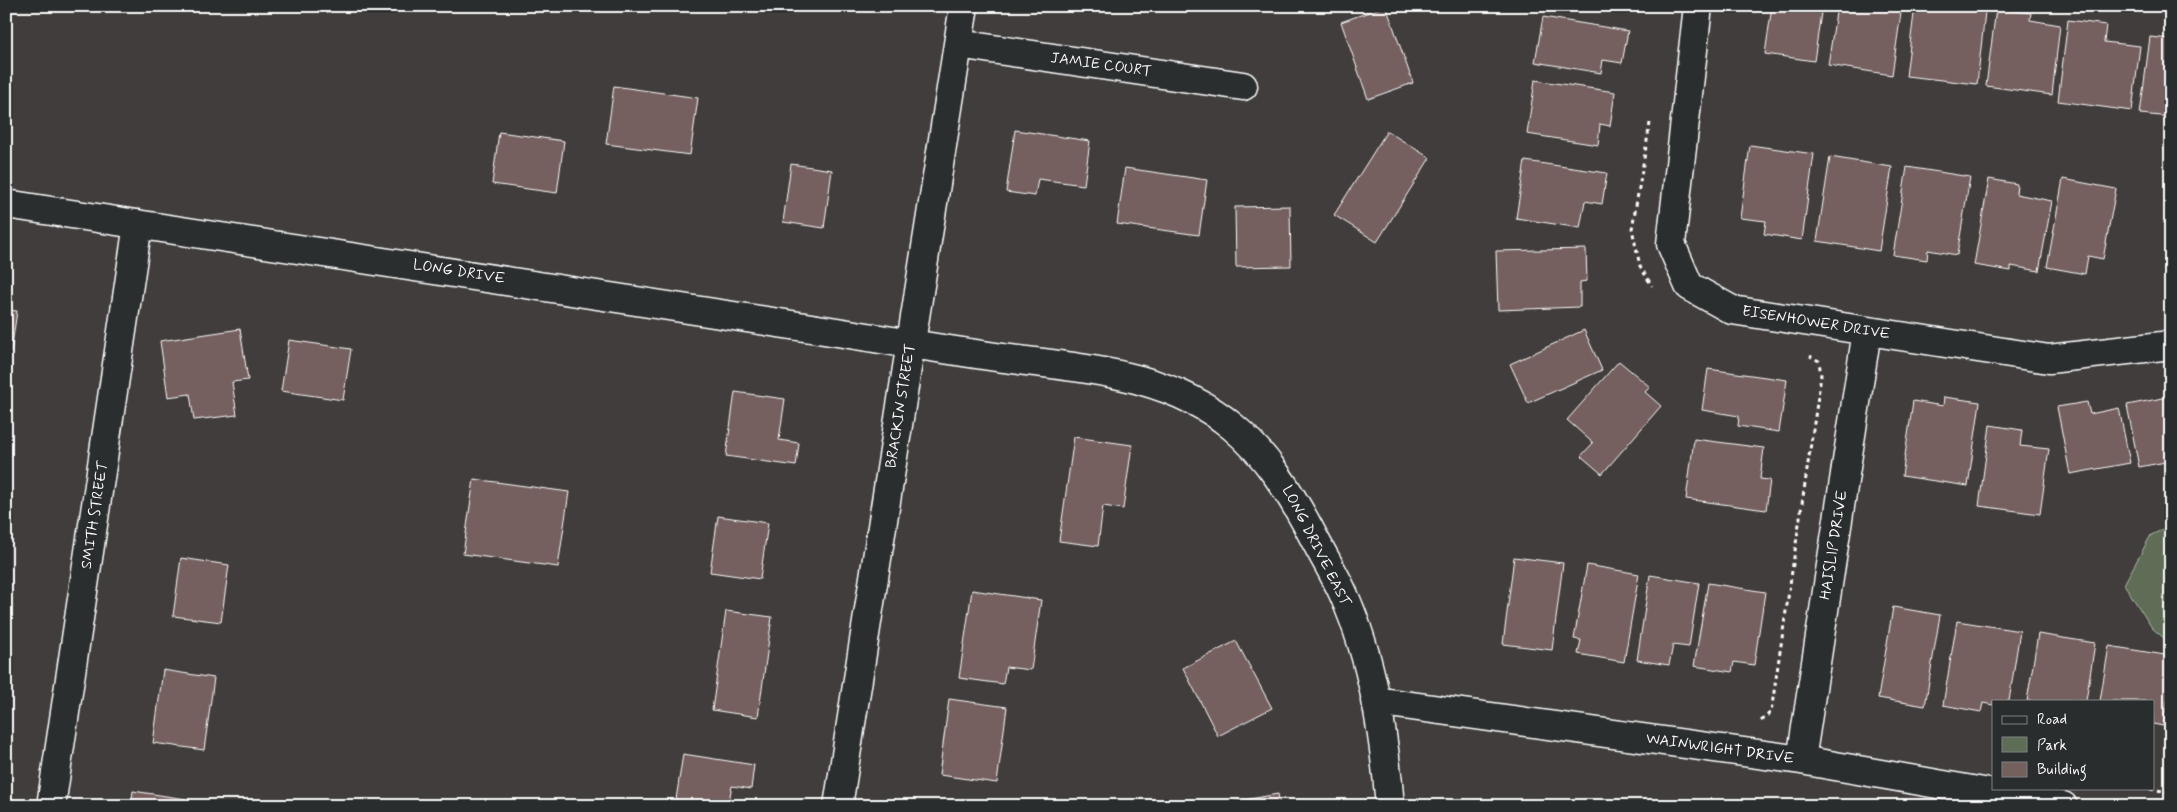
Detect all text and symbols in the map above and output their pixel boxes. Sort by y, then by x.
street label: JAMIE COURT [1049,48,1153,82]
street label: LONG DRIVE [412,255,507,289]
street label: EISENHOWER DRIVE [1741,301,1892,345]
street label: BRACKIN STREET [881,342,921,470]
street label: SMITH STREET [77,459,114,570]
street label: LONG DRIVE EAST [1277,482,1356,611]
street label: HAISLIP DRIVE [1815,488,1853,601]
legend [1992,700,2154,790]
text: Road [2037,710,2067,730]
street label: WAINWRIGHT DRIVE [1645,729,1796,769]
text: Park [2037,736,2067,756]
text: Building [2037,760,2087,781]

